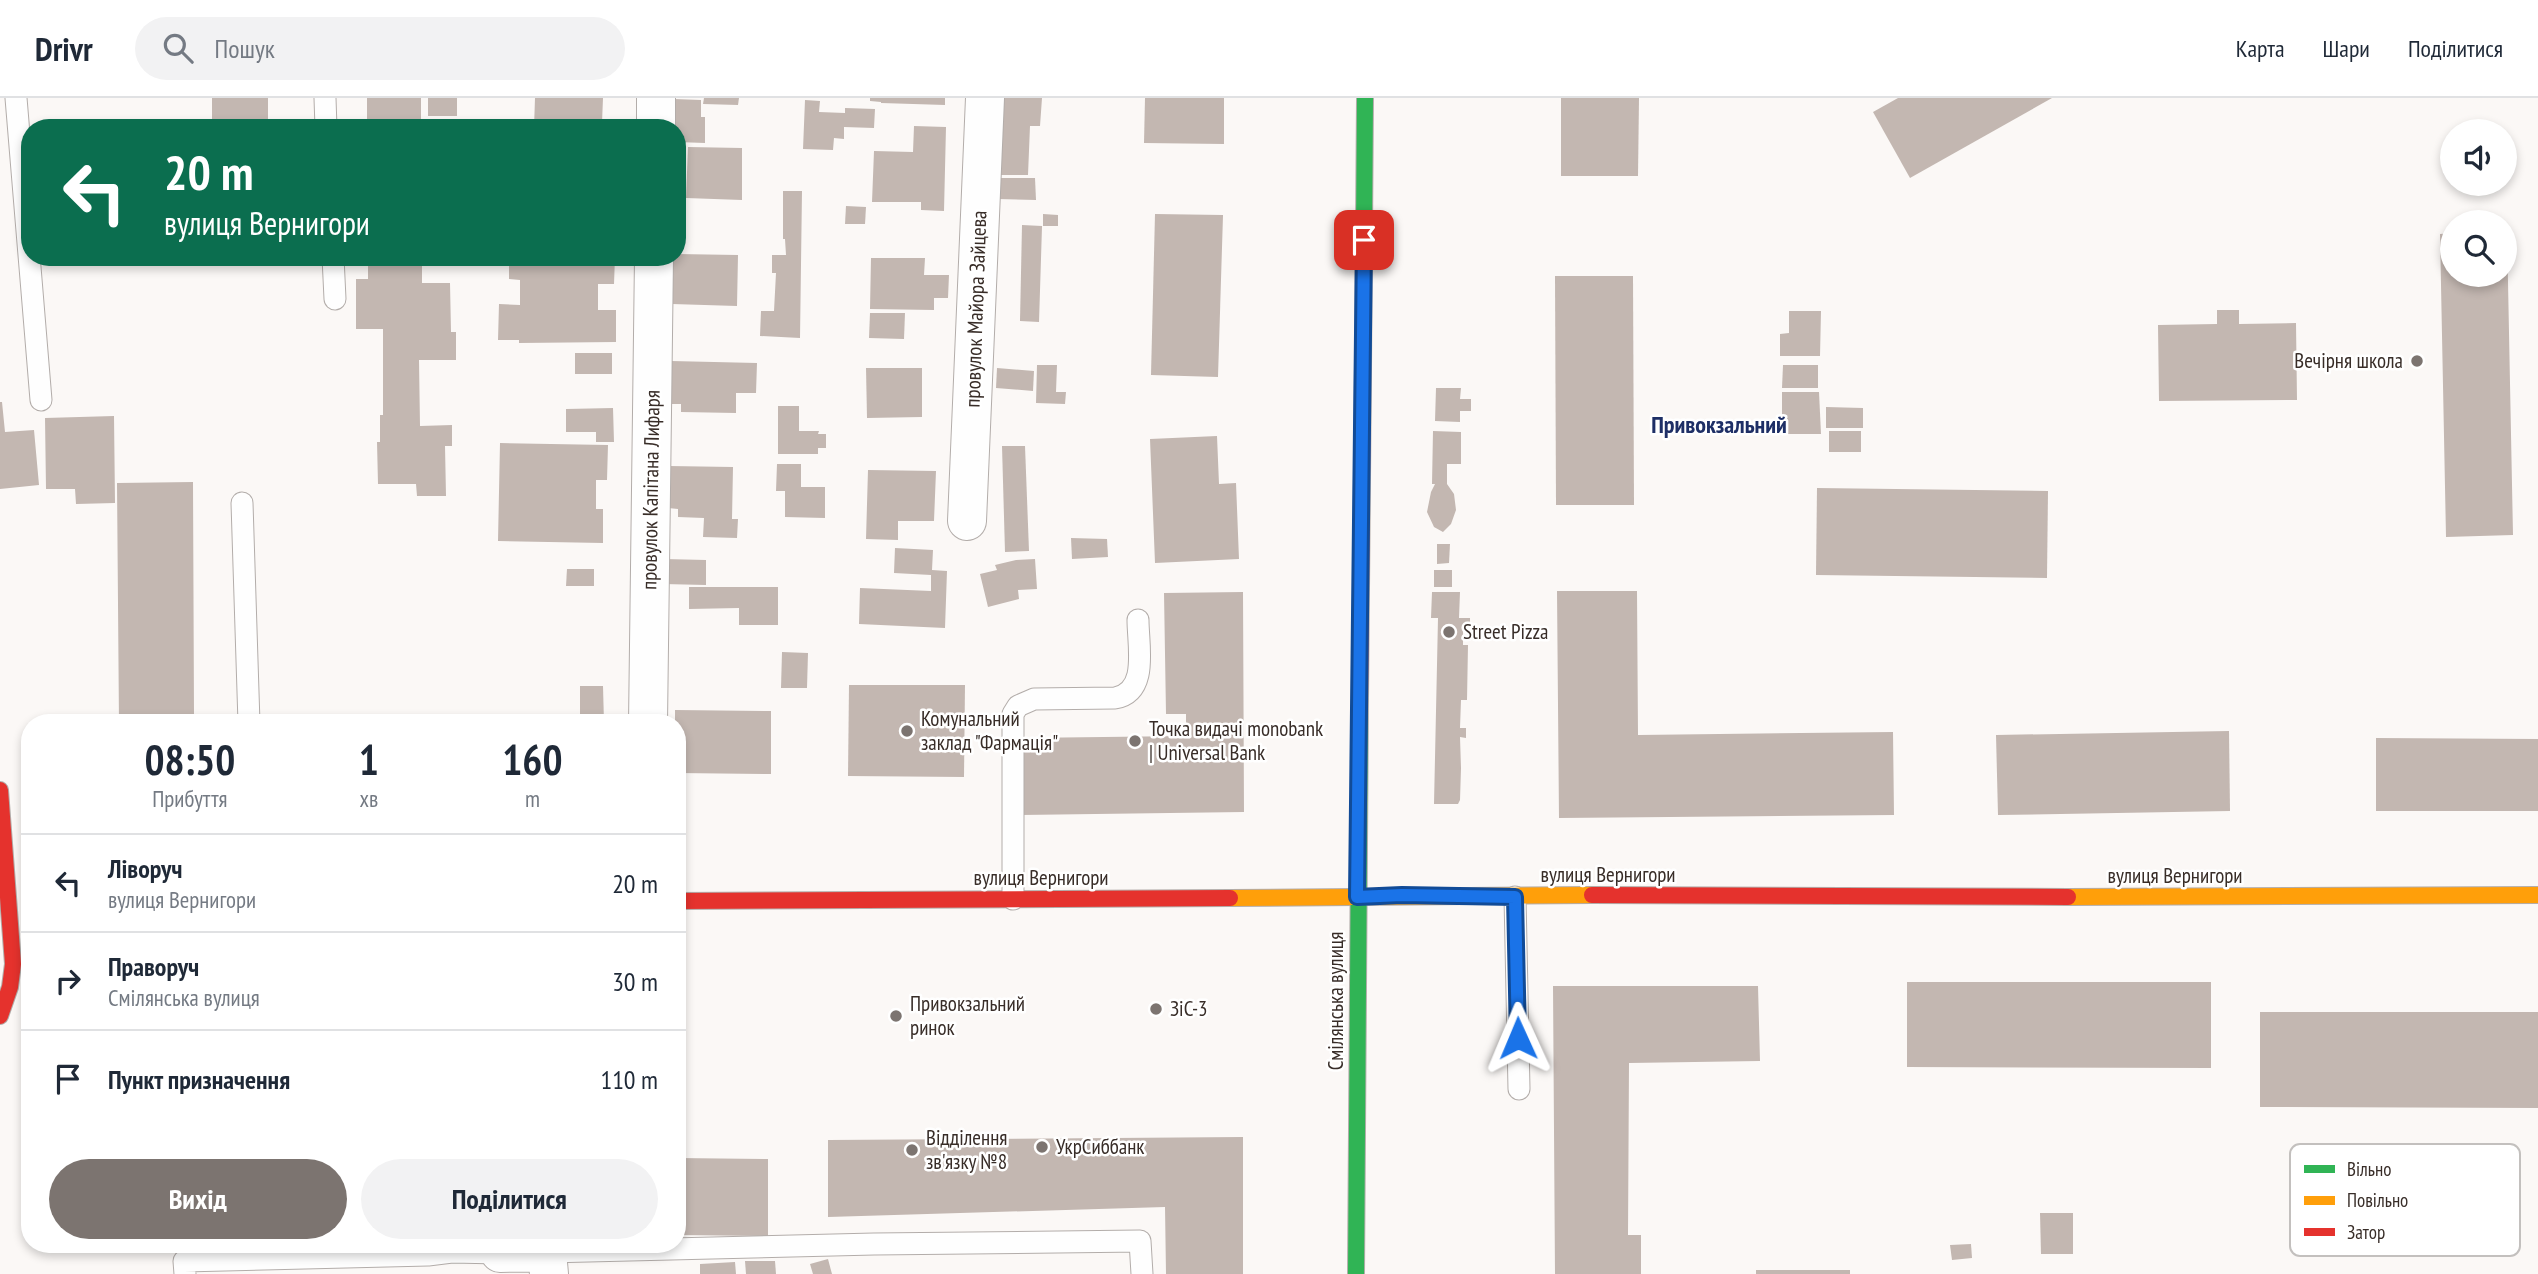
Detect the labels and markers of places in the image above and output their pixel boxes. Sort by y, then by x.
pin [1334,210,1394,270]
place label: Вечірня школа [2294,347,2403,374]
marker: Вечірня школа [2409,353,2425,369]
place label: Street Pizza [1463,618,1548,645]
marker: Street Pizza [1441,624,1457,640]
place label: Комунальний заклад "Фармація" [921,705,1058,756]
place label: Точка видачі monobank | Universal Bank [1149,715,1323,766]
marker: Комунальний заклад "Фармація" [899,723,915,739]
marker: Точка видачі monobank | Universal Bank [1127,733,1143,749]
place label: Привокзальний ринок [910,990,1025,1041]
place label: ЗіС-3 [1170,995,1208,1022]
marker: ЗіС-3 [1148,1001,1164,1017]
marker: Привокзальний ринок [888,1008,904,1024]
place label: Відділення зв'язку №8 [926,1124,1007,1175]
place label: УкрСиббанк [1056,1133,1144,1160]
marker: УкрСиббанк [1034,1139,1050,1155]
marker: Відділення зв'язку №8 [904,1142,920,1158]

